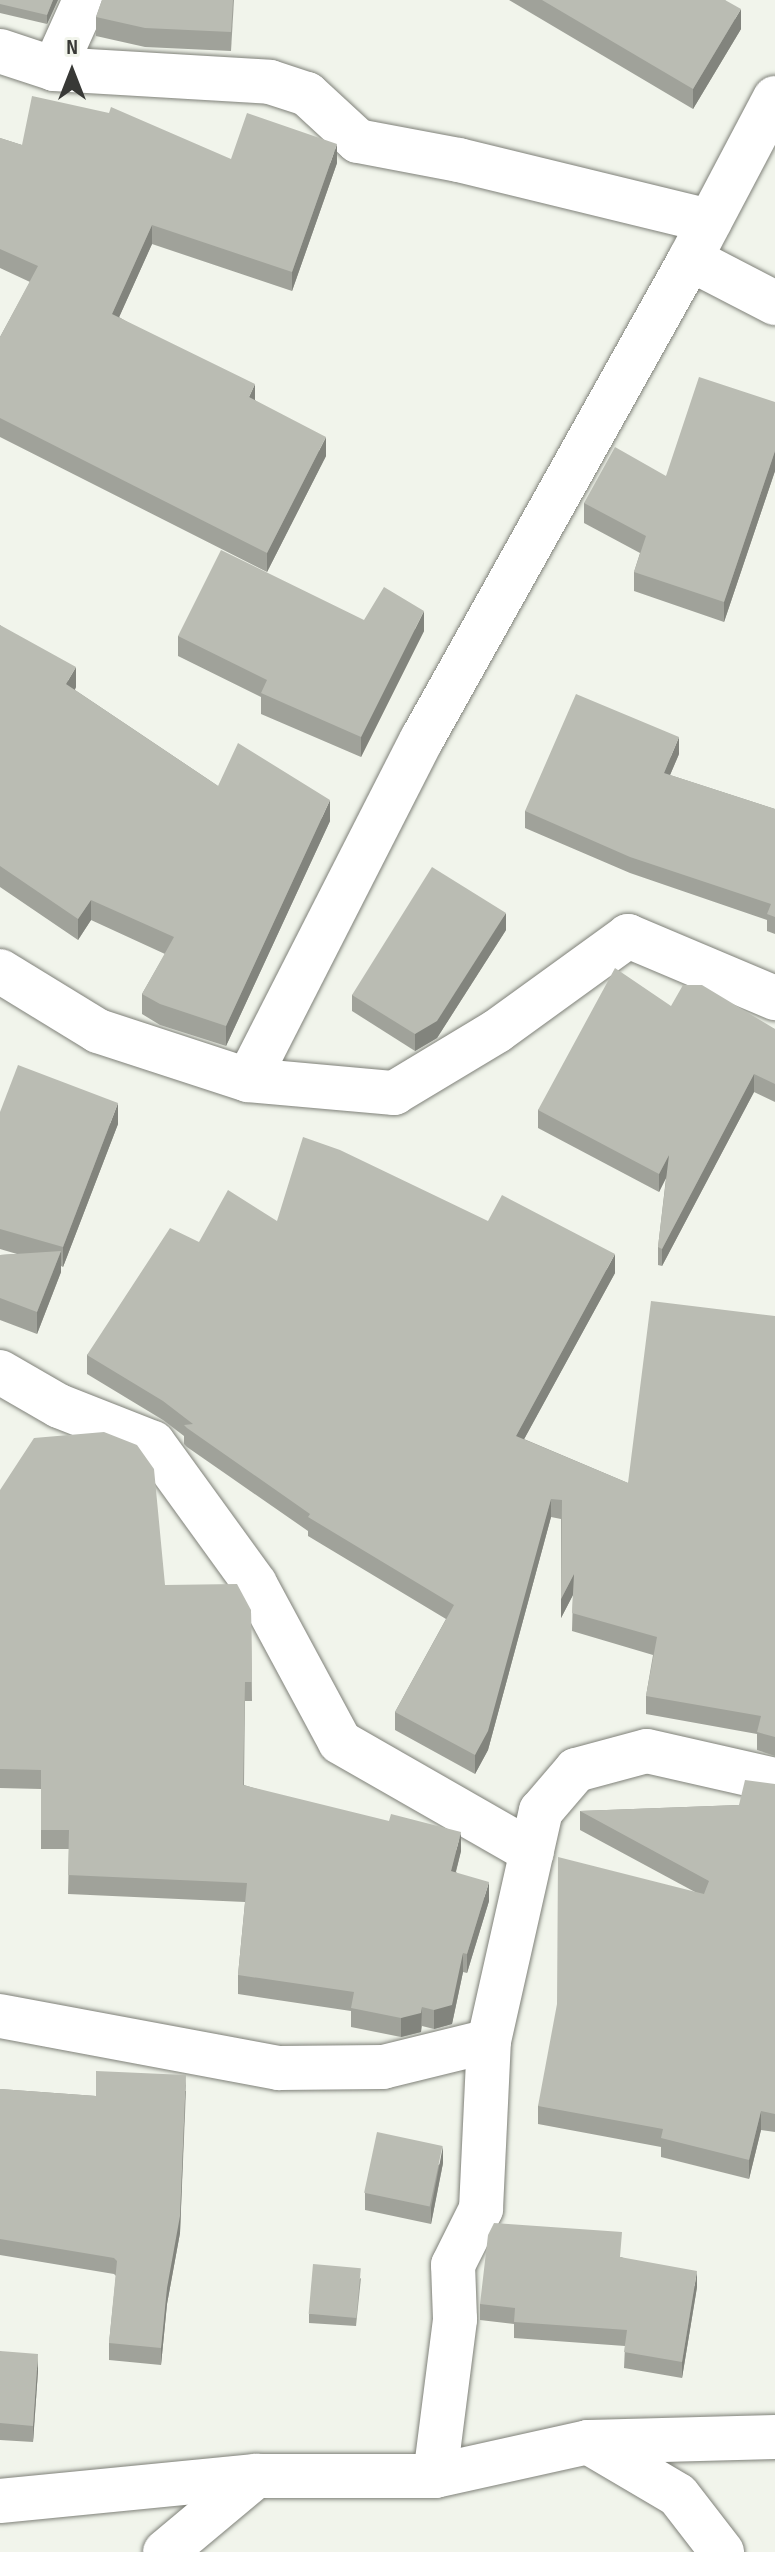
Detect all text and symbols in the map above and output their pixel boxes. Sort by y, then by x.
north arrow [32,32,112,112]
text: N [66,34,78,61]

